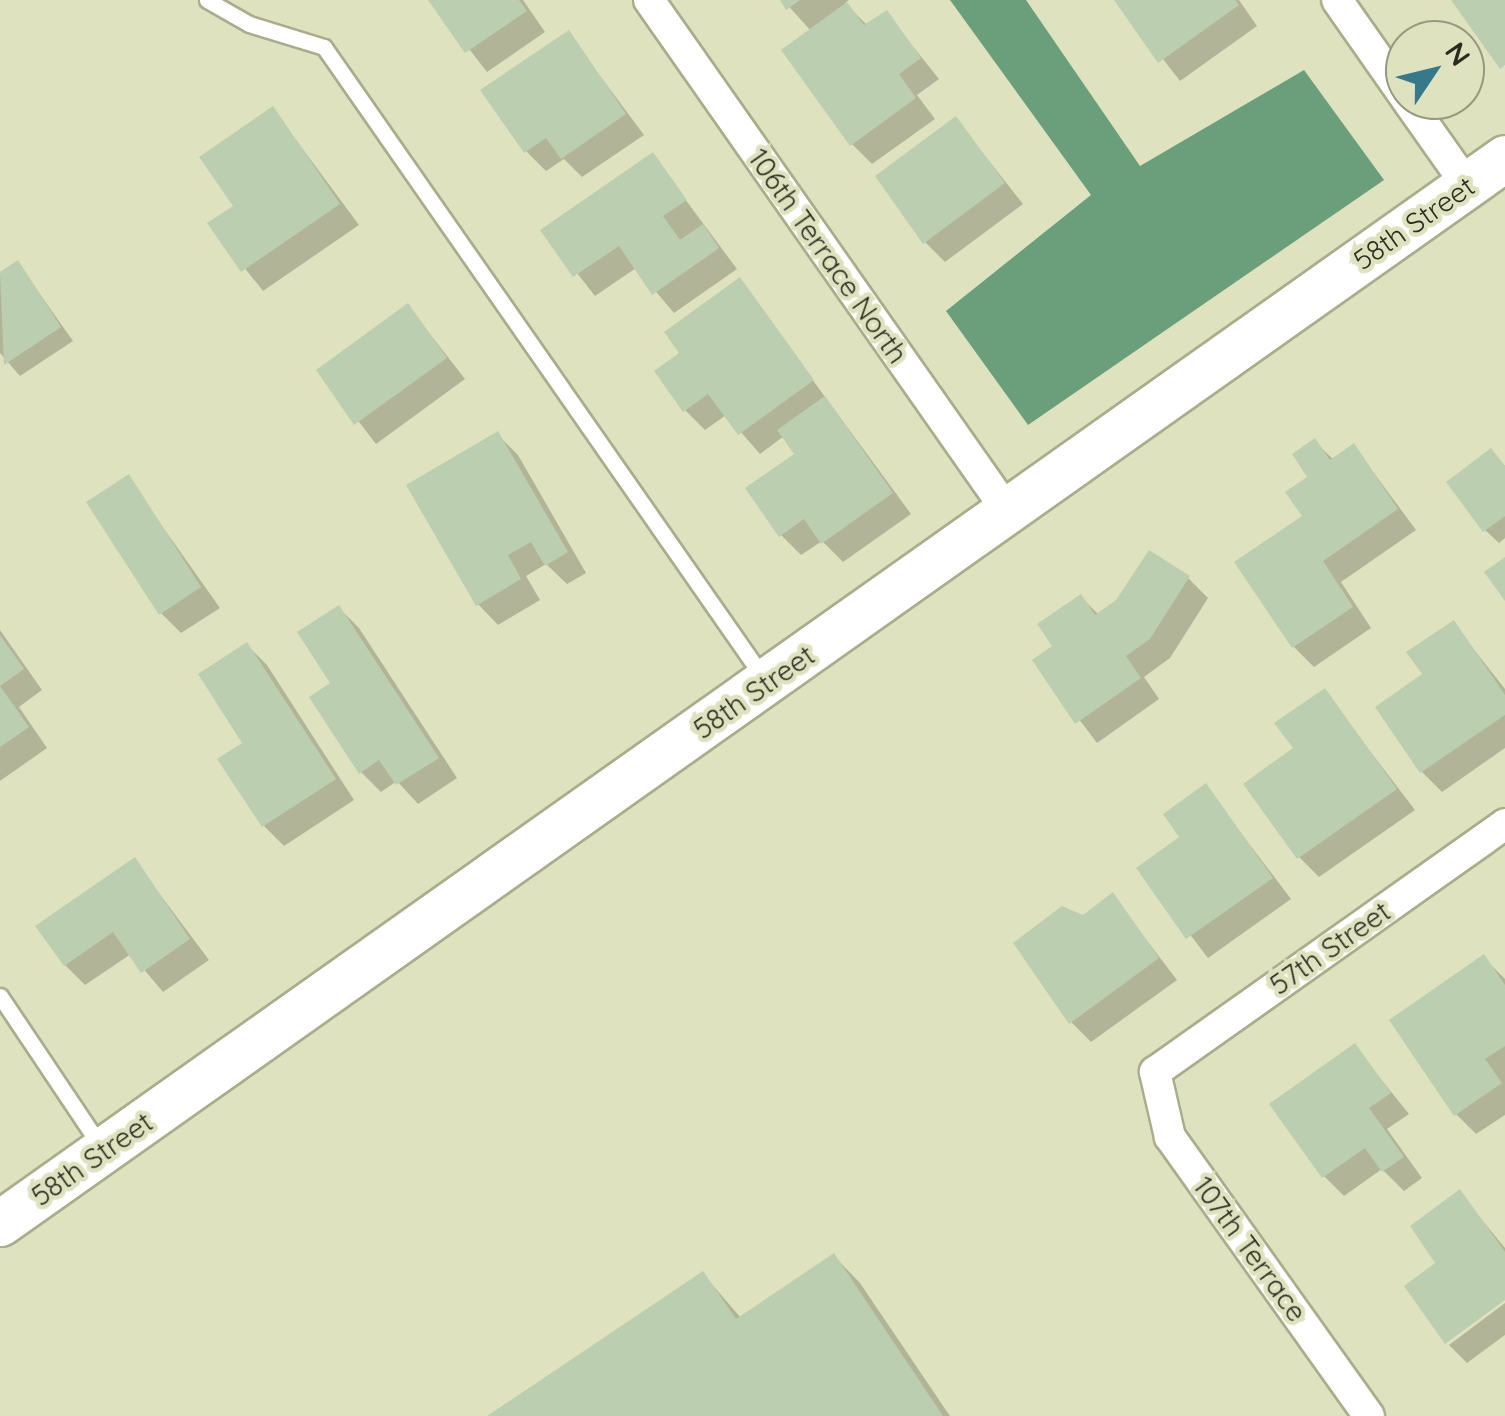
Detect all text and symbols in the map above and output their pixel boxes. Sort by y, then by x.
north arrow [1385,20,1485,120]
text: N [1438,35,1479,72]
street label: 106th Terrace North [741,142,915,370]
street label: 58th Street [1347,169,1481,277]
street label: 58th Street [687,638,821,746]
street label: 57th Street [1263,894,1397,1002]
street label: 58th Street [25,1105,159,1213]
street label: 107th Terrace [1186,1170,1314,1328]

